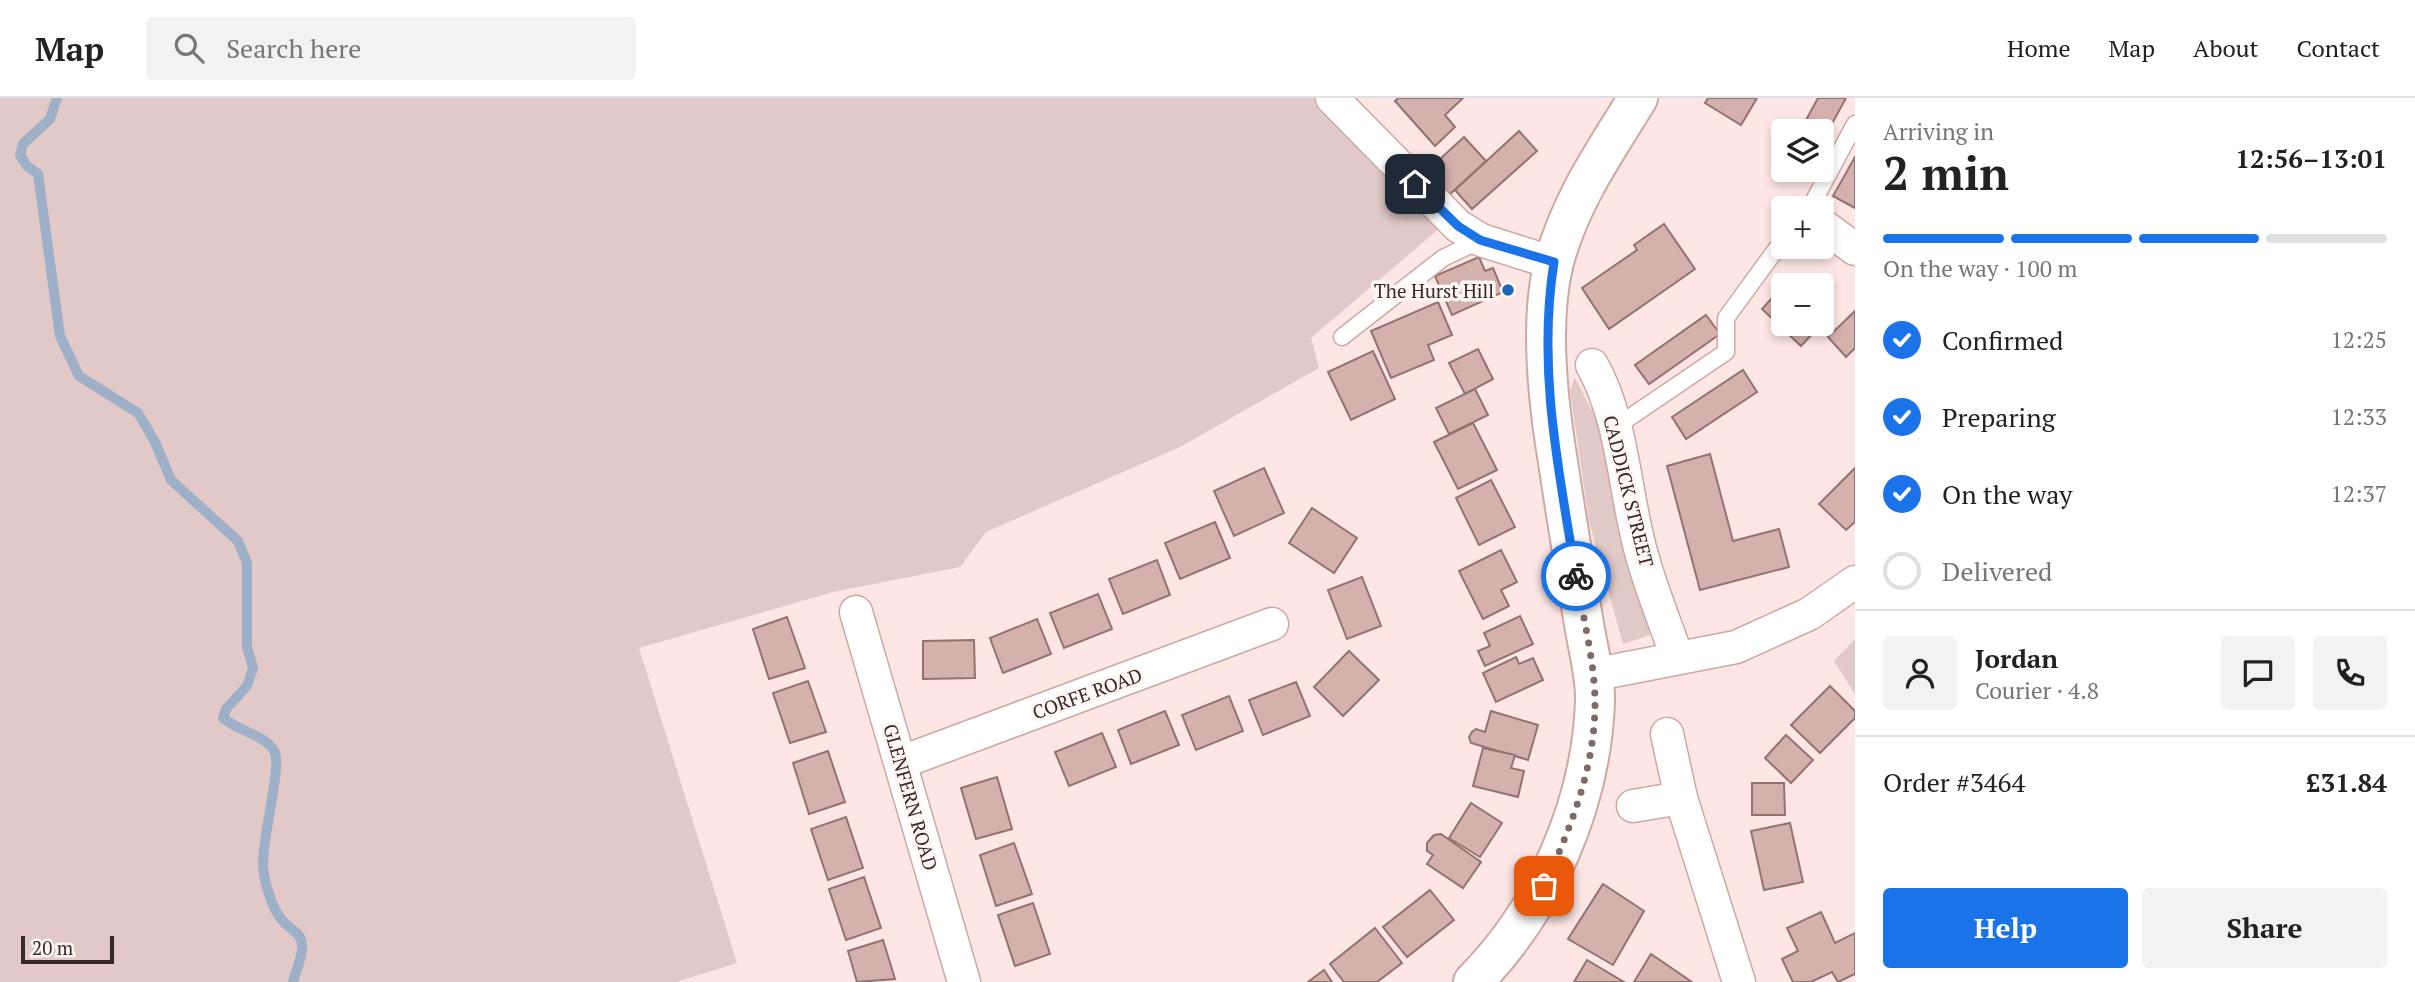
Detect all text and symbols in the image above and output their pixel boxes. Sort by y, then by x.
search box [146,17,636,80]
text: Map [35,27,104,70]
icon: search [170,29,208,67]
text: Search here [226,31,361,65]
text: Home [2007,32,2071,64]
text: Map [2109,32,2155,64]
text: About [2193,32,2259,64]
text: Contact [2297,32,2380,64]
text: Arriving in [1883,116,1994,147]
map controls [1771,119,1834,336]
button: layers [1771,119,1834,182]
text: 12:56–13:01 [2235,141,2387,175]
text: 2 min [1883,142,2009,203]
pin [1385,154,1445,214]
icon: home [1396,165,1434,203]
button: + [1771,196,1834,259]
text: On the way · 100 m [1883,253,2077,284]
button: − [1771,273,1834,336]
place label: The Hurst Hill [1374,278,1494,303]
marker: The Hurst Hill [1500,282,1516,298]
icon: check [1883,321,1921,359]
text: Confirmed [1942,323,2063,357]
text: 12:25 [2330,324,2387,355]
icon: check [1883,398,1921,436]
text: Preparing [1942,400,2055,434]
text: 12:33 [2330,401,2387,432]
street label: CADDICK STREET [1598,413,1660,570]
icon: check [1883,475,1921,513]
text: On the way [1942,477,2073,511]
text: 12:37 [2330,478,2387,509]
courier [1541,541,1611,611]
text: Delivered [1942,554,2052,588]
icon: bike [1557,557,1595,595]
button: person [1883,636,1957,710]
button: chat [2221,636,2295,710]
button: phone [2313,636,2387,710]
text: Jordan [1975,641,2058,675]
street label: CORFE ROAD [1029,662,1145,724]
text: Courier · 4.8 [1975,675,2099,706]
street label: GLENFERN ROAD [878,721,944,873]
text: Order #3464 [1883,765,2025,799]
text: £31.84 [2306,765,2387,799]
pin [1514,856,1574,916]
icon: bag [1525,867,1563,905]
button: Help [1883,888,2128,968]
button: Share [2142,888,2387,968]
scale bar [21,933,114,965]
text: 20 m [32,935,73,960]

